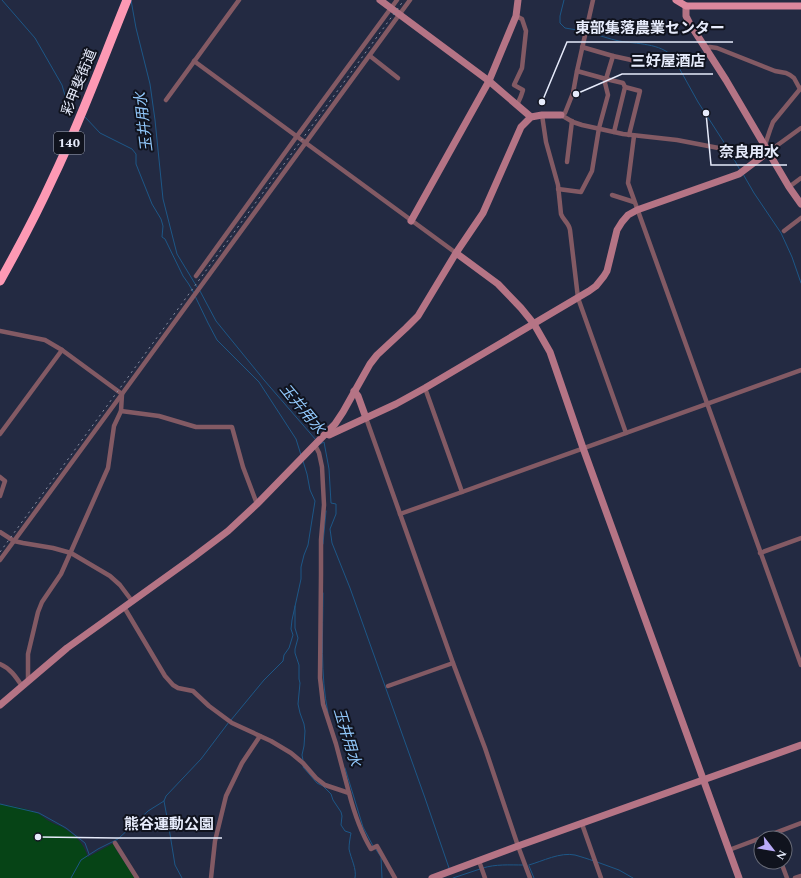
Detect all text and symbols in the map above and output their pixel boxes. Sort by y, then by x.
callout: 東部集落農業センター [567,15,733,42]
text: 東部集落農業センター [575,17,725,40]
street label: 彩甲斐街道 [56,46,102,118]
callout: 三好屋酒店 [622,47,713,74]
text: 三好屋酒店 [630,50,706,73]
water label: 玉井用水 [129,89,159,153]
road number: 140 [54,132,84,154]
callout: 奈良用水 [711,138,787,165]
text: 奈良用水 [719,141,779,164]
water label: 玉井用水 [274,379,331,441]
water label: 玉井用水 [327,705,367,771]
callout: 熊谷運動公園 [116,811,222,838]
text: 熊谷運動公園 [124,813,214,836]
north arrow [753,830,793,870]
text: N [772,847,791,863]

